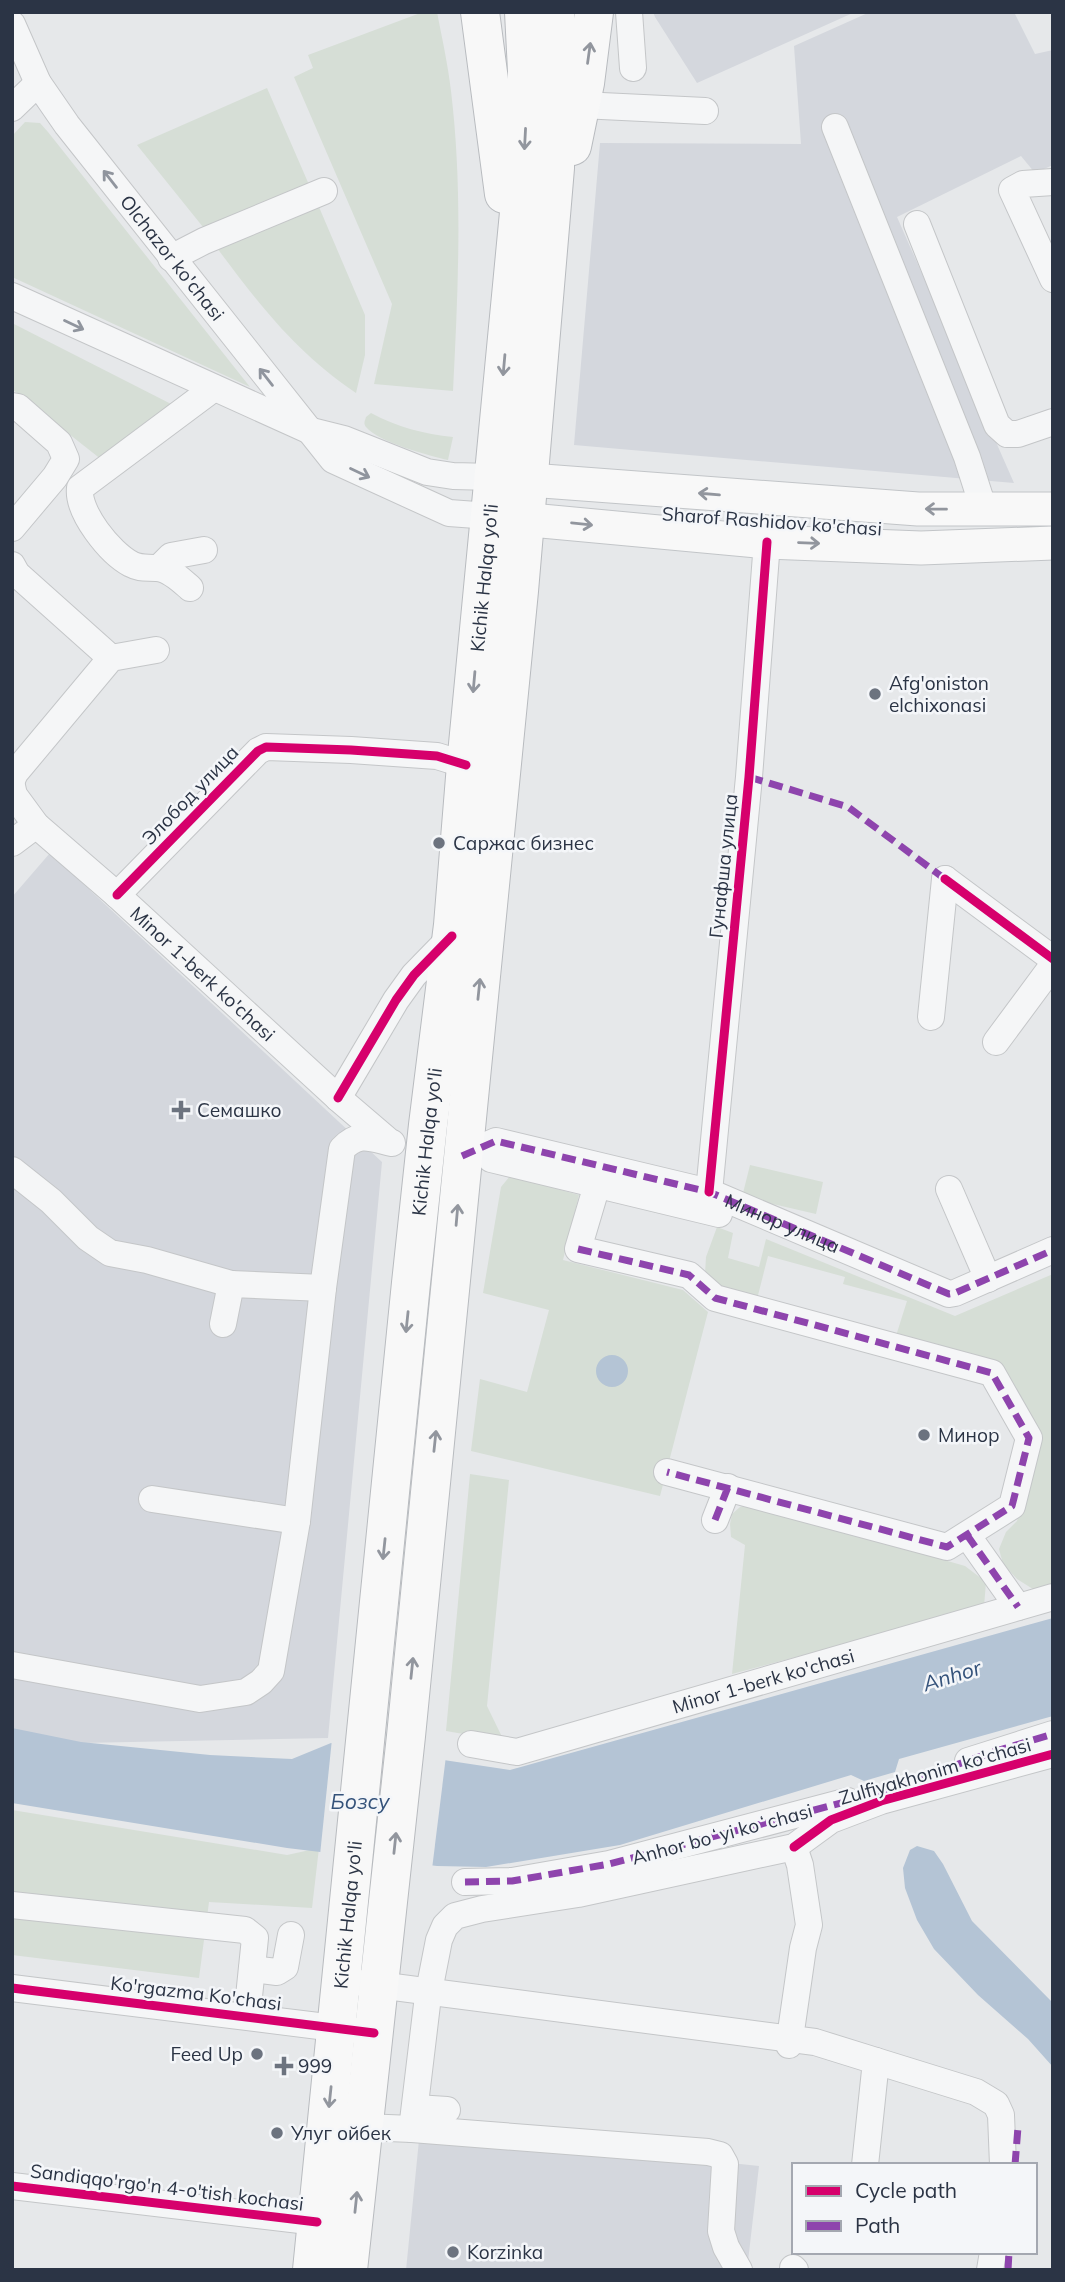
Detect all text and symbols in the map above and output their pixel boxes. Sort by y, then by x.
one-way arrow [583,42,596,65]
one-way arrow [518,127,531,150]
one-way arrow [102,170,117,189]
street label: Olchazor ko'chasi [115,190,230,326]
one-way arrow [63,319,84,332]
one-way arrow [497,354,510,376]
one-way arrow [258,368,274,386]
one-way arrow [349,466,370,480]
one-way arrow [698,487,720,500]
street label: Sharof Rashidov ko'chasi [661,501,883,541]
one-way arrow [924,502,947,516]
street label: Kichik Halqa yo'li [465,503,503,653]
one-way arrow [570,518,593,531]
one-way arrow [797,537,820,550]
one-way arrow [467,670,480,693]
place label: Afg'oniston elchixonasi [889,671,989,717]
marker: Afg'oniston elchixonasi [867,686,883,702]
street label: Элобод улица [137,740,243,850]
street label: Гунафша улица [703,793,743,939]
place label: Саржас бизнес [453,831,594,855]
marker: Саржас бизнес [431,835,447,851]
street label: Minor 1-berk ko'chasi [125,901,280,1046]
one-way arrow [473,978,486,1000]
street label: Kichik Halqa yo'li [406,1066,447,1217]
place label: Семашко [197,1098,282,1122]
marker: Семашко [171,1100,191,1120]
street label: Минор улица [722,1188,843,1258]
one-way arrow [451,1204,464,1227]
one-way arrow [400,1311,413,1333]
place label: Минор [938,1423,1000,1447]
marker: Минор [916,1427,932,1443]
one-way arrow [428,1431,441,1453]
one-way arrow [377,1537,390,1560]
street label: Minor 1-berk ko'chasi [669,1643,857,1718]
water label: Anhor [918,1653,985,1696]
one-way arrow [406,1657,419,1680]
street label: Zulfiyakhonim ko'chasi [836,1732,1034,1810]
water label: Бозсу [330,1788,390,1814]
street label: Anhor boʻyi koʻchasi [629,1798,815,1870]
one-way arrow [388,1832,401,1855]
street label: Kichik Halqa yo'li [328,1840,367,1990]
street label: Ko'rgazma Ko'chasi [109,1971,283,2015]
place label: Feed Up [170,2042,243,2066]
marker: Feed Up [249,2046,265,2062]
place label: 999 [298,2054,332,2078]
marker: 999 [276,2058,292,2074]
one-way arrow [323,2085,336,2107]
place label: Улуг ойбек [290,2121,392,2145]
marker: Улуг ойбек [269,2125,285,2141]
street label: Sandiqqo'rgo'n 4-o'tish kochasi [29,2158,305,2216]
legend [792,2163,1037,2254]
text: Cycle path [855,2177,957,2203]
one-way arrow [349,2191,362,2214]
text: Path [855,2212,900,2238]
place label: Korzinka [467,2240,543,2264]
marker: Korzinka [445,2244,461,2260]

